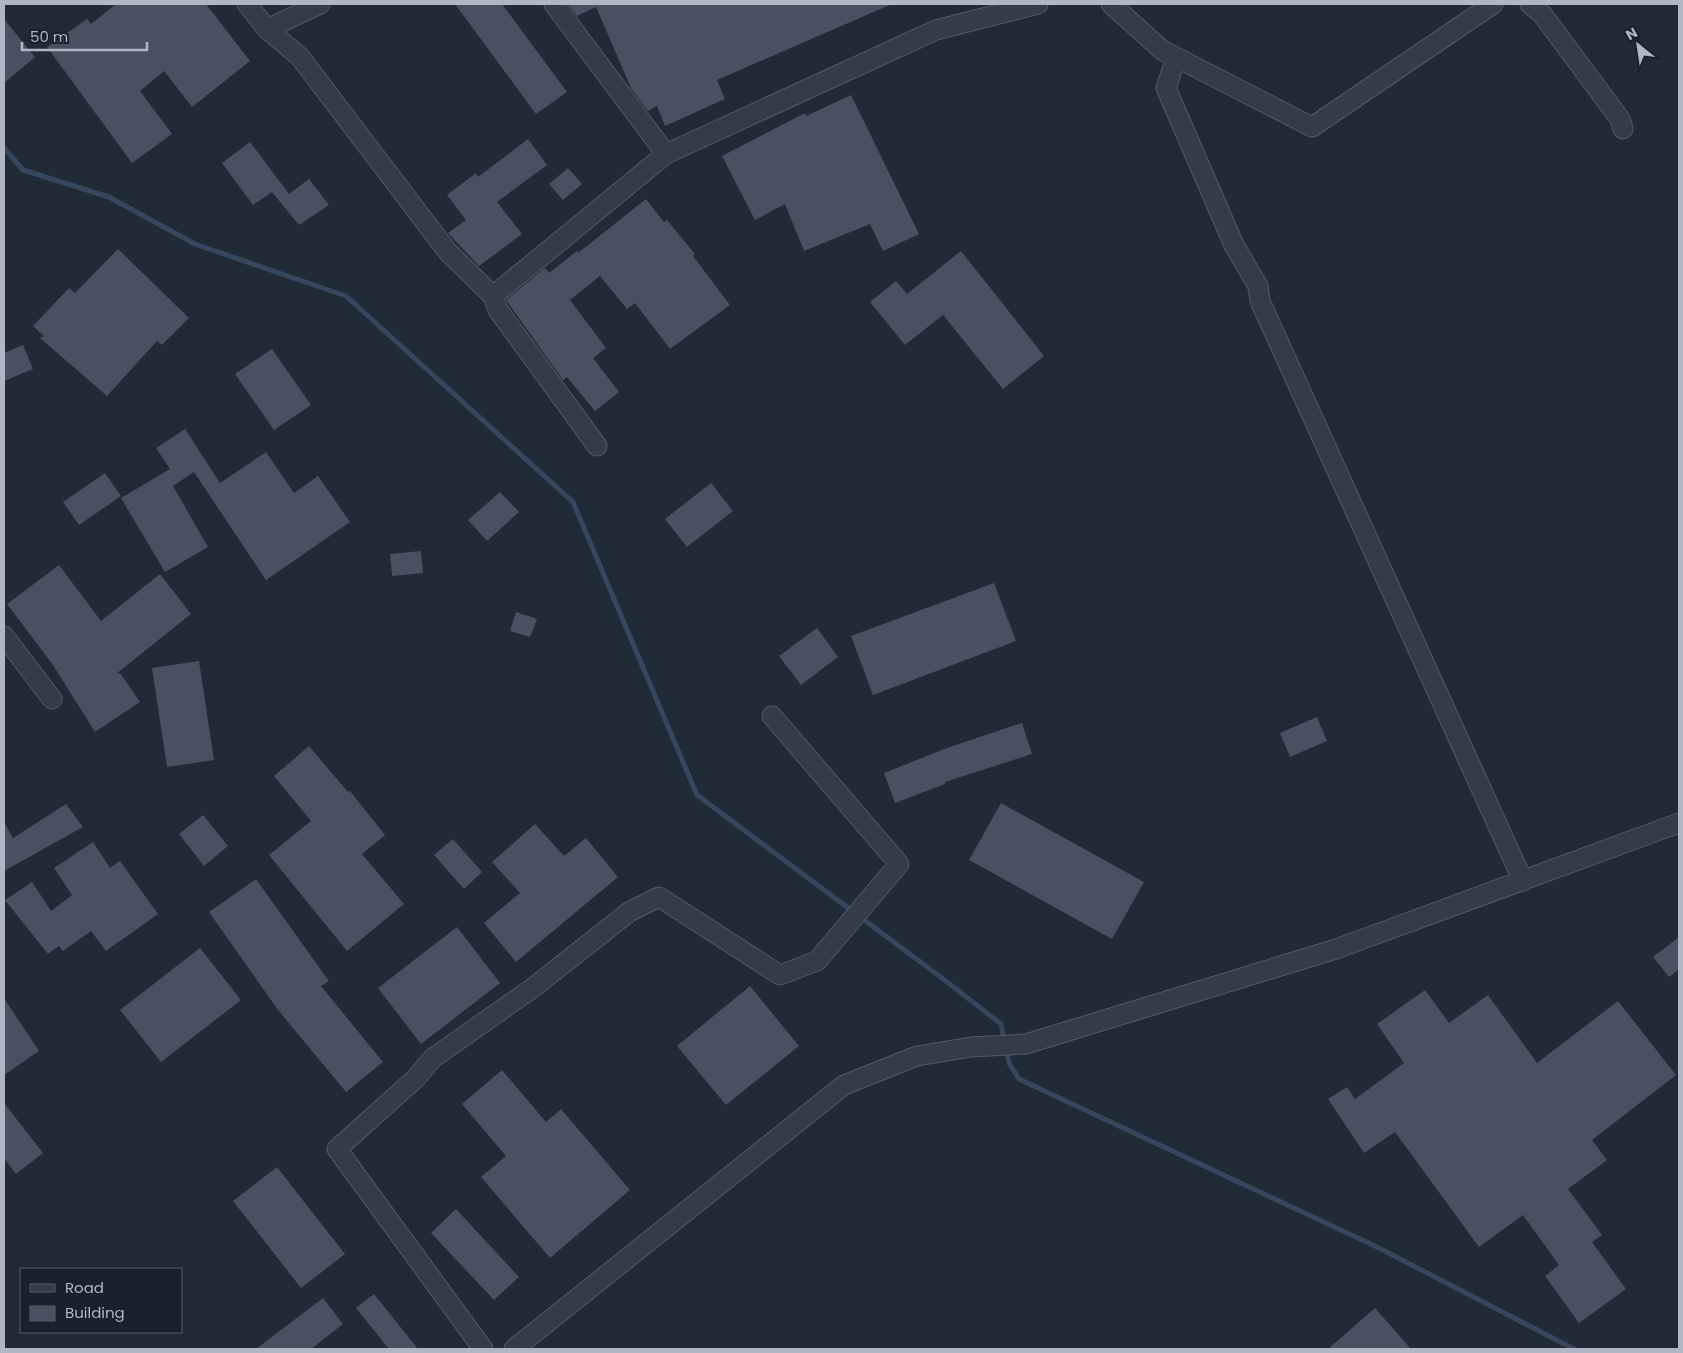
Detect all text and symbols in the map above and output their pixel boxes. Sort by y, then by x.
scale bar [22,20,148,52]
north arrow [1613,20,1663,70]
text: N [1622,22,1641,45]
text: 50 m [30,26,68,47]
legend [20,1268,182,1333]
text: Road [65,1277,104,1298]
text: Building [65,1302,125,1323]

